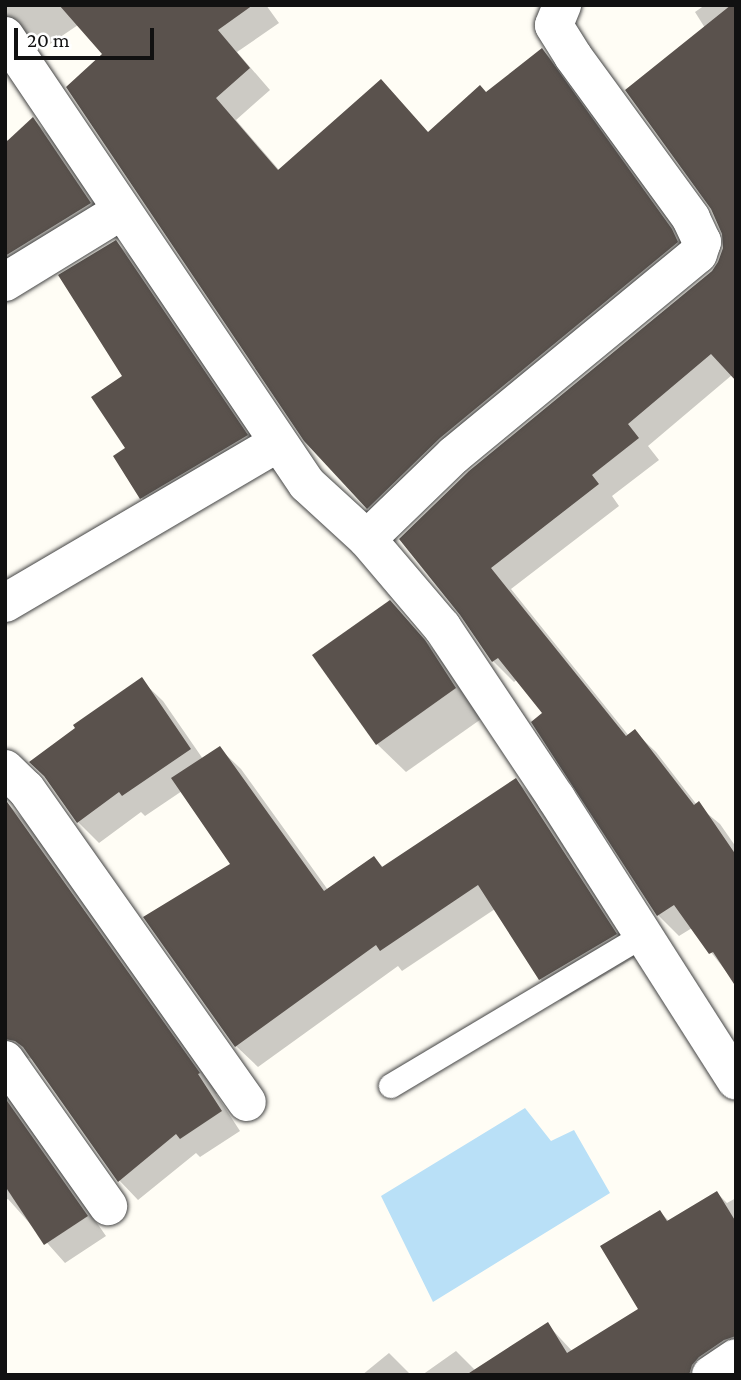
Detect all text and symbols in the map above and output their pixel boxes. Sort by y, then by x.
scale bar [18,14,158,58]
text: 20 m [27,28,70,52]

